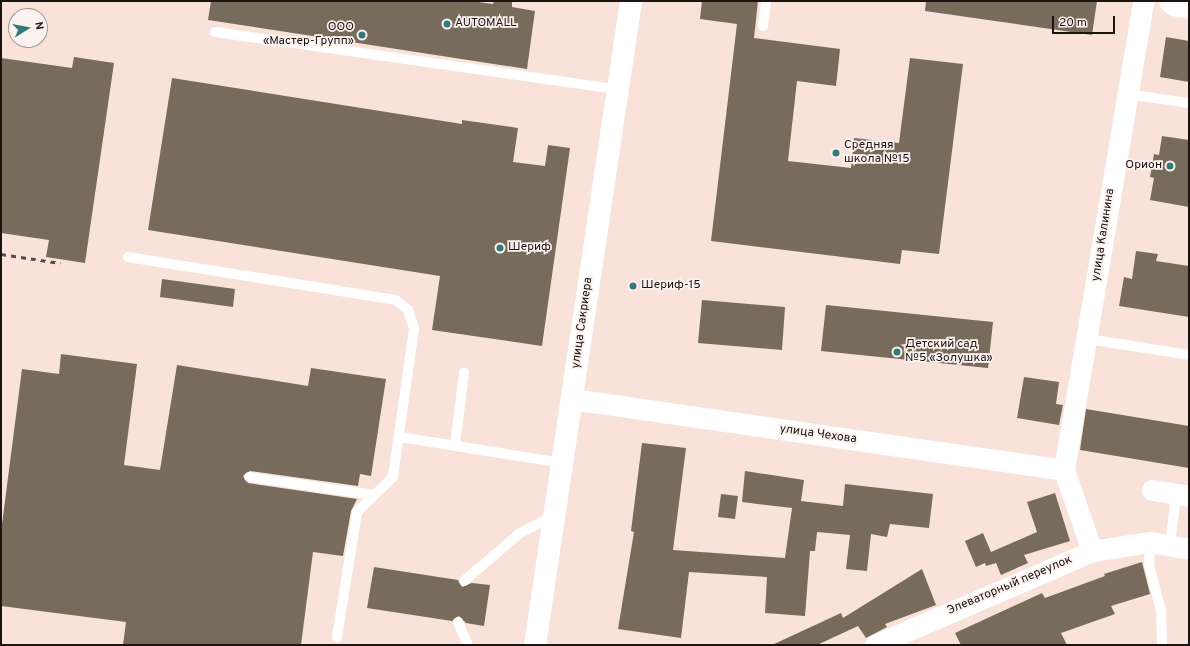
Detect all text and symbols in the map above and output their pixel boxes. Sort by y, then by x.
north arrow [8,8,48,48]
scale bar [1054,8,1117,34]
text: 20 m [1059,15,1087,31]
place label: AUTOMALL [455,17,517,31]
marker: AUTOMALL [442,19,452,29]
text: N [31,21,46,31]
place label: ООО «Мастер-Групп» [263,21,354,49]
marker: ООО «Мастер-Групп» [357,30,367,40]
place label: Средняя школа №15 [844,139,910,167]
marker: Средняя школа №15 [831,148,841,158]
place label: Орион [1125,159,1162,173]
marker: Орион [1165,161,1175,171]
street label: улица Калинина [1090,187,1118,283]
place label: Шериф [508,241,551,255]
marker: Шериф [495,243,505,253]
street label: улица Сакриера [569,276,597,370]
place label: Шериф-15 [641,279,701,293]
marker: Шериф-15 [628,281,638,291]
place label: Детский сад №5 «Золушка» [905,338,993,366]
marker: Детский сад №5 «Золушка» [892,347,902,357]
street label: улица Чехова [778,422,858,448]
street label: Элеваторный переулок [945,553,1075,619]

